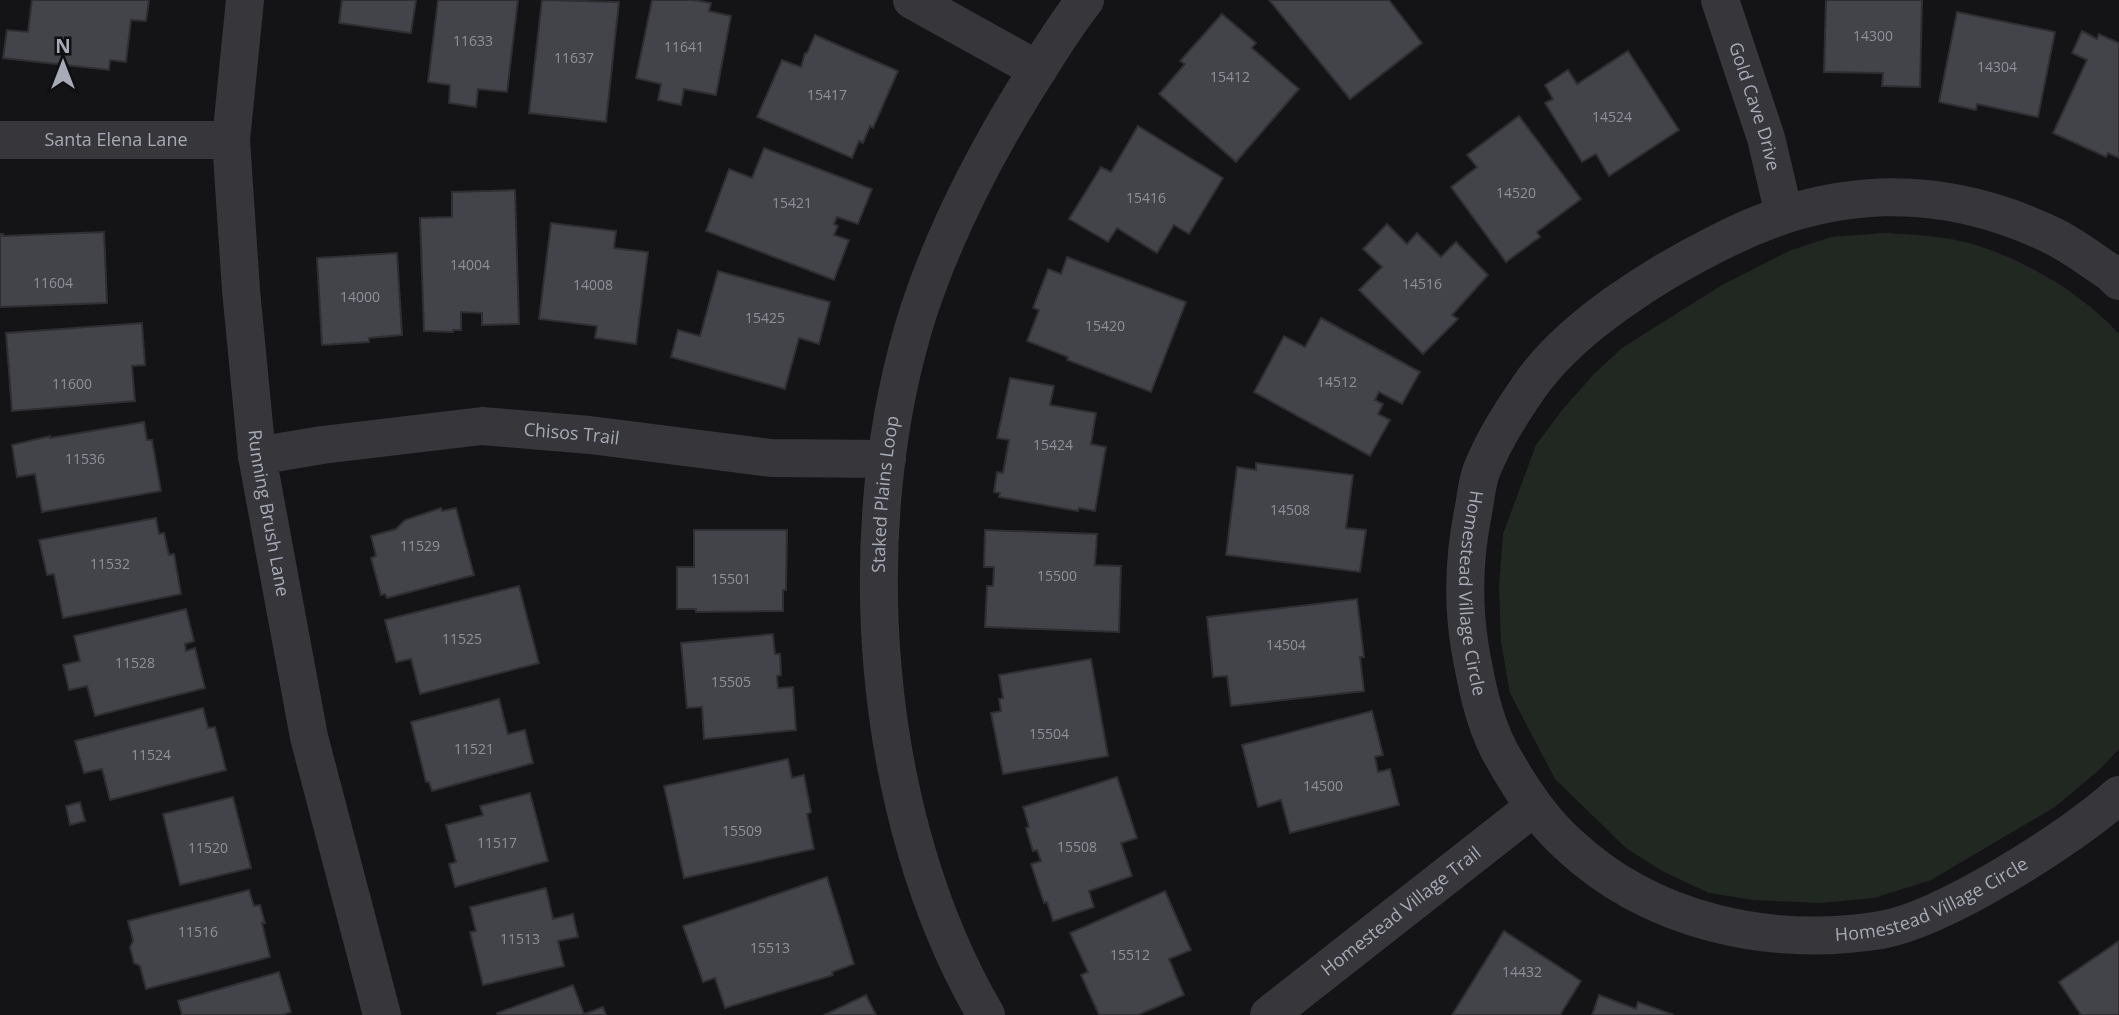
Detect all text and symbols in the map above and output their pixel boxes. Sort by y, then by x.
house number: 14300 [1853,26,1893,45]
north arrow [28,28,98,98]
house number: 11633 [453,31,493,50]
text: N [55,33,71,59]
house number: 11641 [664,37,704,56]
street label: Gold Cave Drive [1724,39,1786,173]
house number: 11637 [554,48,594,67]
house number: 14304 [1977,57,2017,76]
house number: 15412 [1210,67,1250,86]
house number: 15417 [807,85,847,104]
house number: 14524 [1592,107,1632,126]
street label: Santa Elena Lane [44,127,188,151]
house number: 14520 [1496,183,1536,202]
house number: 15416 [1126,188,1166,207]
house number: 15421 [772,193,812,212]
house number: 14004 [450,255,490,274]
house number: 11604 [33,273,73,292]
house number: 14516 [1402,274,1442,293]
house number: 14008 [573,275,613,294]
house number: 14000 [340,287,380,306]
house number: 15425 [745,308,785,327]
house number: 15420 [1085,316,1125,335]
house number: 14512 [1317,372,1357,391]
house number: 11600 [52,374,92,393]
street label: Staked Plains Loop [866,414,904,573]
street label: Chisos Trail [523,417,621,450]
street label: Running Brush Lane [244,428,296,598]
house number: 15424 [1033,435,1073,454]
house number: 11536 [65,449,105,468]
street label: Homestead Village Circle [1454,489,1492,698]
house number: 14508 [1270,500,1310,519]
house number: 11529 [400,536,440,555]
house number: 11532 [90,554,130,573]
house number: 15500 [1037,566,1077,585]
house number: 15501 [711,569,751,588]
house number: 11525 [442,629,482,648]
house number: 14504 [1266,635,1306,654]
house number: 11528 [115,653,155,672]
house number: 15505 [711,672,751,691]
house number: 15504 [1029,724,1069,743]
house number: 11521 [454,739,494,758]
house number: 11524 [131,745,171,764]
house number: 14500 [1303,776,1343,795]
house number: 15509 [722,821,762,840]
house number: 11517 [477,833,517,852]
house number: 15508 [1057,837,1097,856]
house number: 11520 [188,838,228,857]
street label: Homestead Village Trail [1316,840,1485,981]
street label: Homestead Village Circle [1834,851,2032,946]
house number: 11516 [178,922,218,941]
house number: 11513 [500,929,540,948]
house number: 15513 [750,938,790,957]
house number: 15512 [1110,945,1150,964]
house number: 14432 [1502,962,1542,981]

